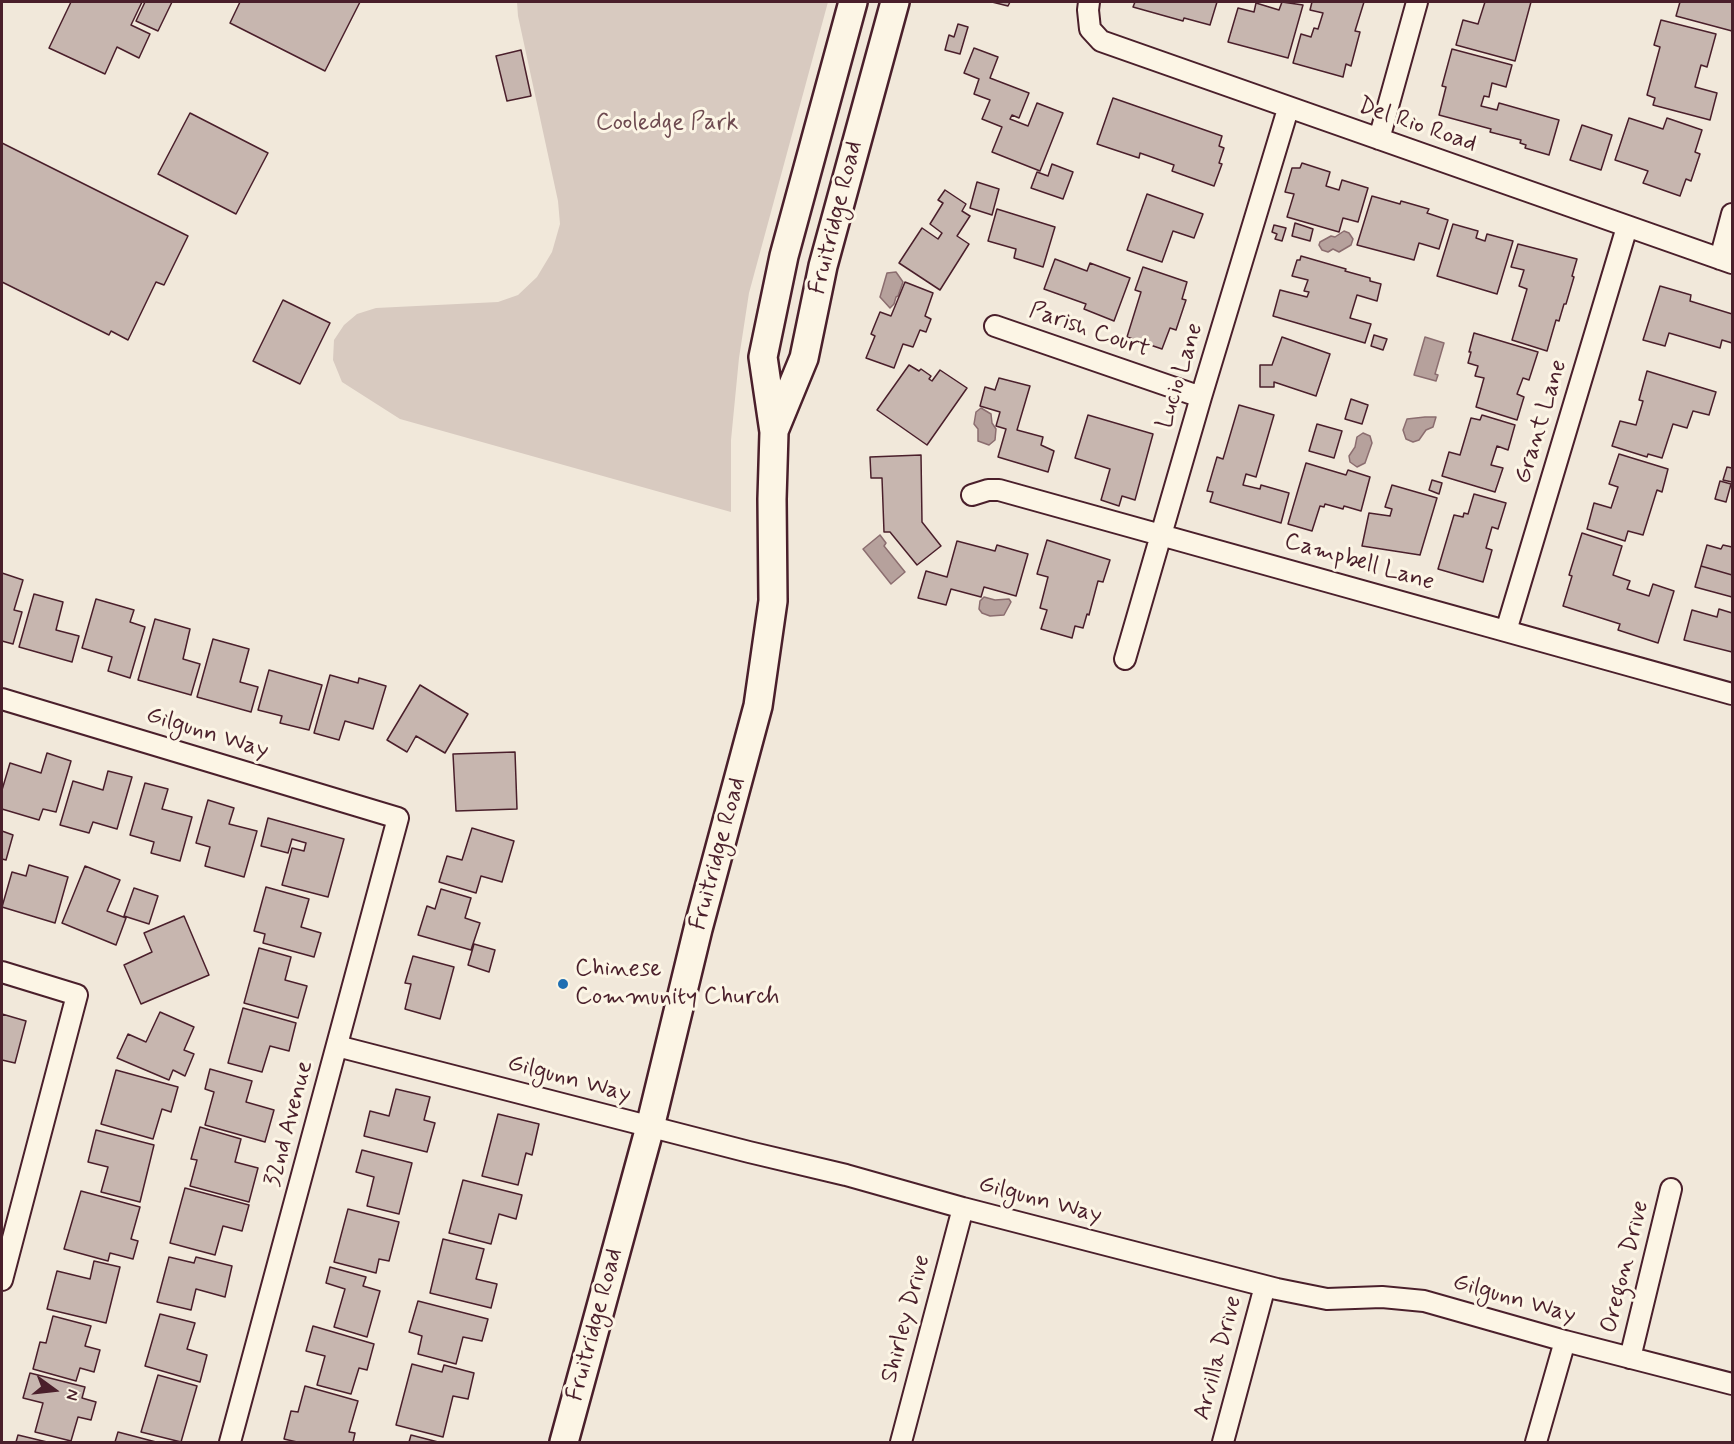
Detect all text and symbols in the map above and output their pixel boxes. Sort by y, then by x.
street label: Del Rio Road [1354,92,1480,160]
park label: Cooledge Park [596,110,738,138]
street label: Fruitridge Road [804,138,870,298]
street label: Parish Court [1025,297,1153,365]
street label: Lucio Lane [1151,320,1211,432]
street label: Grant Lane [1509,356,1575,488]
street label: Campbell Lane [1281,528,1437,598]
street label: Gilgunn Way [142,702,272,766]
street label: Fruitridge Road [685,775,753,933]
place label: Chinese Community Church [575,956,780,1012]
marker: Chinese Community Church [556,977,570,991]
street label: Gilgunn Way [504,1050,634,1110]
street label: 32nd Avenue [259,1058,321,1190]
street label: Gilgunn Way [975,1171,1105,1231]
street label: Oregon Drive [1596,1198,1656,1336]
street label: Fruitridge Road [562,1246,630,1404]
street label: Shirley Drive [876,1252,938,1386]
street label: Gilgunn Way [1449,1269,1579,1331]
street label: Arvilla Drive [1189,1293,1249,1423]
north arrow [24,1360,84,1420]
text: N [60,1387,83,1403]

